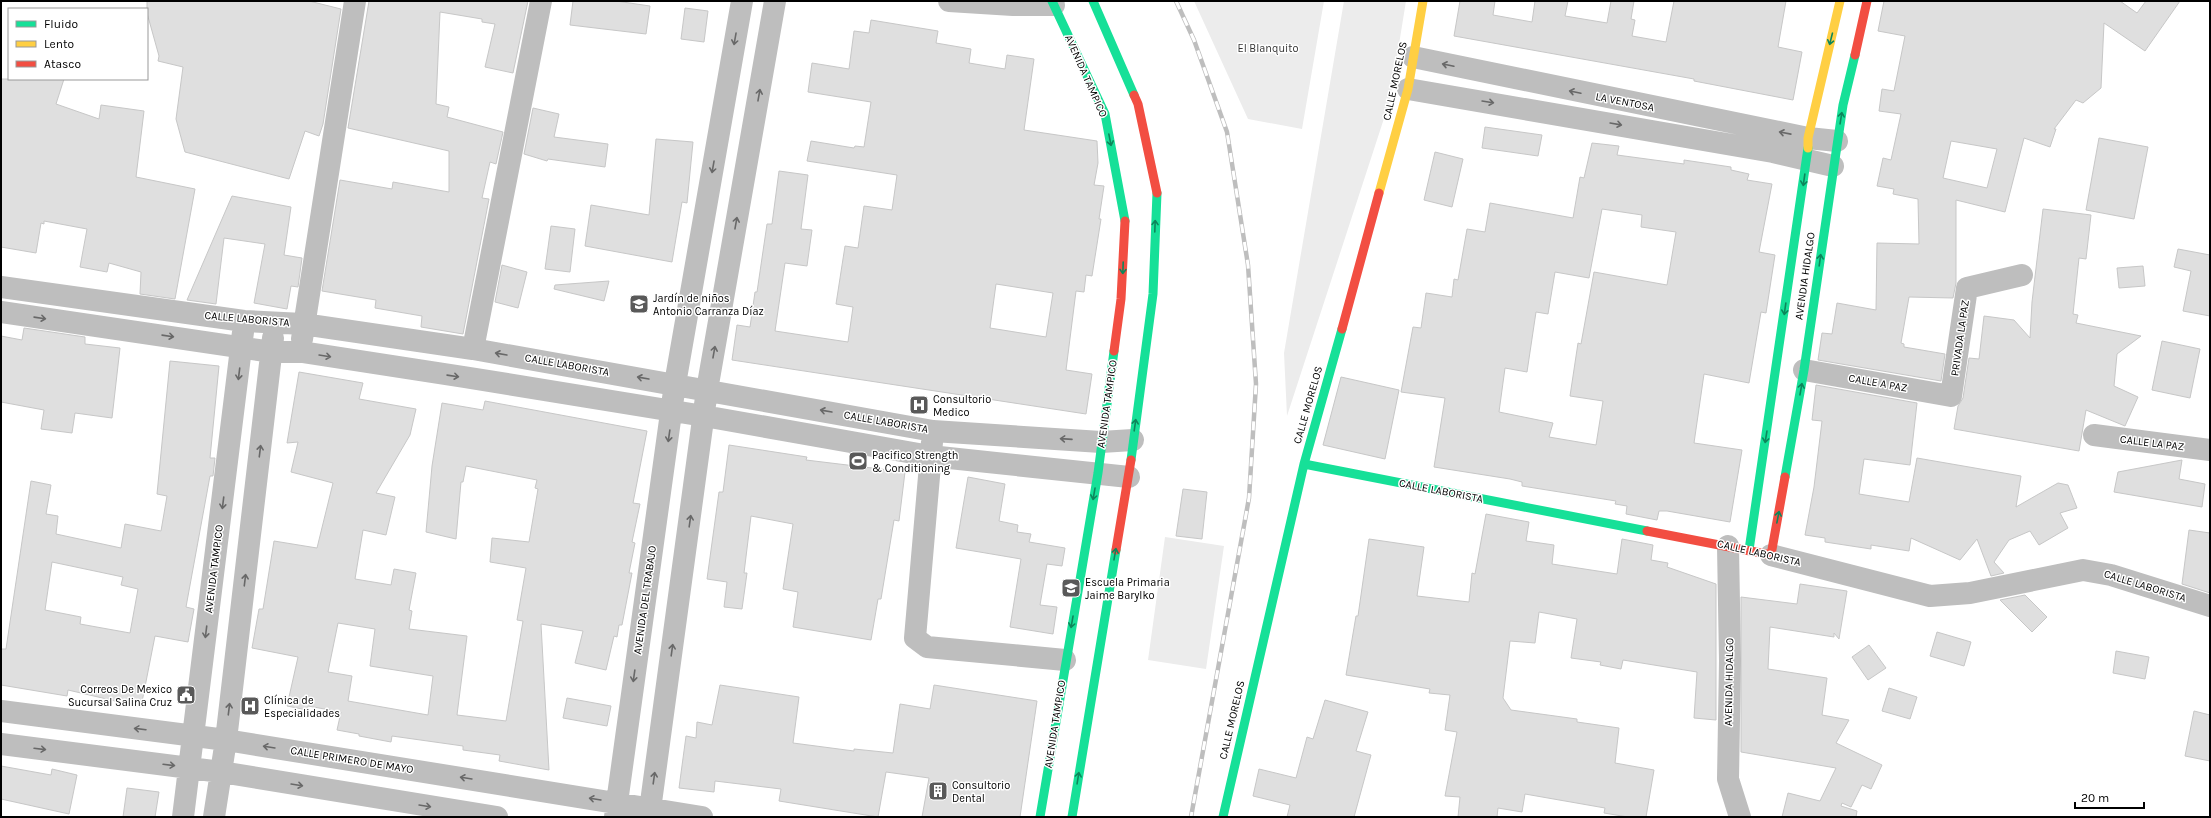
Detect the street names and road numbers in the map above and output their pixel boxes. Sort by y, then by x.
street label: AVENIDA TAMPICO [1062,33,1110,119]
street label: CALLE MORELOS [1380,40,1410,122]
street label: LA VENTOSA [1595,90,1656,114]
street label: AVENDIA HIDALGO [1792,231,1818,321]
street label: PRIVADA LA PAZ [1948,299,1972,377]
street label: CALLE LABORISTA [204,309,291,329]
street label: CALLE LABORISTA [524,351,611,379]
street label: AVENIDA TAMPICO [1094,359,1120,449]
street label: CALLE MORELOS [1291,365,1325,445]
street label: CALLE A PAZ [1848,371,1908,395]
street label: CALLE LABORISTA [843,408,930,436]
street label: CALLE LA PAZ [2119,433,2185,453]
street label: CALLE LABORISTA [1398,476,1485,506]
street label: AVENIDA TAMPICO [202,524,226,614]
street label: CALLE LABORISTA [1716,537,1803,569]
street label: AVENIDA DEL TRABAJO [631,545,659,655]
street label: CALLE LABORISTA [2102,567,2188,605]
street label: AVENIDA HIDALGO [1722,638,1736,726]
street label: AVENIDA TAMPICO [1042,679,1068,769]
street label: CALLE MORELOS [1217,679,1247,761]
street label: CALLE PRIMERO DE MAYO [290,744,414,776]

